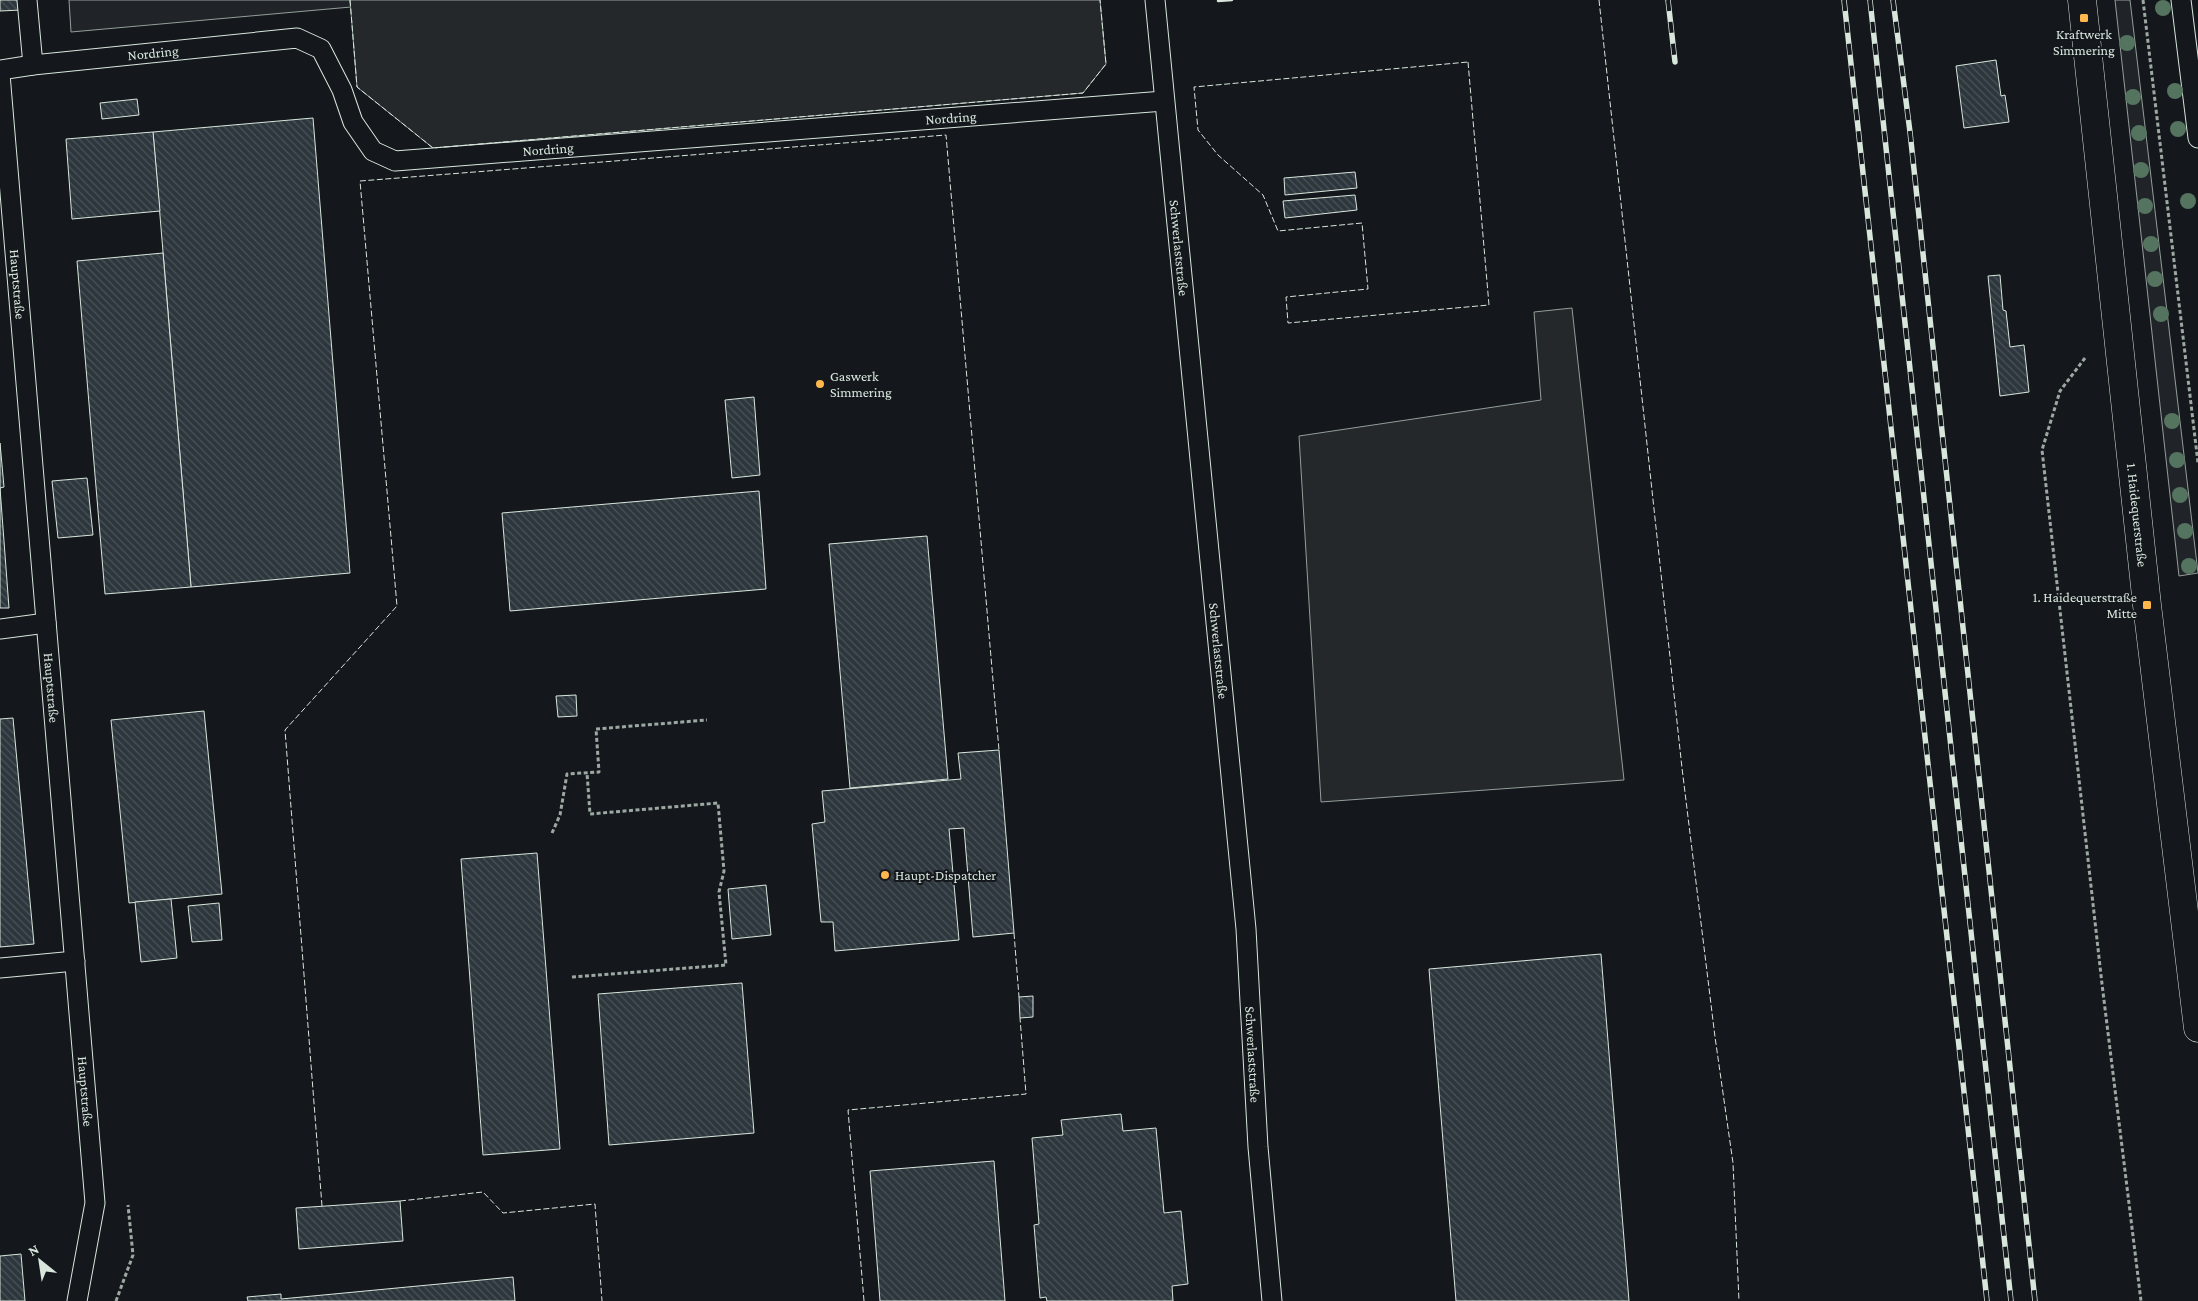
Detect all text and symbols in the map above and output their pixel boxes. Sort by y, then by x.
marker: Kraftwerk Simmering [2078,12,2090,24]
place label: Kraftwerk Simmering [2053,26,2115,58]
street label: Nordring [127,42,179,63]
street label: Nordring [925,108,977,128]
street label: Nordring [522,139,574,159]
street label: Schwerlaststraße [1167,199,1192,297]
street label: Hauptstraße [7,249,29,320]
place label: Gaswerk Simmering [830,368,892,400]
marker: Gaswerk Simmering [814,378,826,390]
street label: 1. Haidequerstraße [2124,462,2151,568]
place label: 1. Haidequerstraße Mitte [2033,589,2137,621]
marker: 1. Haidequerstraße Mitte [2141,599,2153,611]
street label: Schwerlaststraße [1206,602,1231,700]
street label: Hauptstraße [41,652,63,723]
place label: Haupt-Dispatcher [895,867,996,883]
marker: Haupt-Dispatcher [879,869,891,881]
street label: Schwerlaststraße [1242,1006,1264,1103]
street label: Hauptstraße [75,1056,97,1127]
north arrow [15,1236,65,1286]
text: N [25,1240,42,1259]

